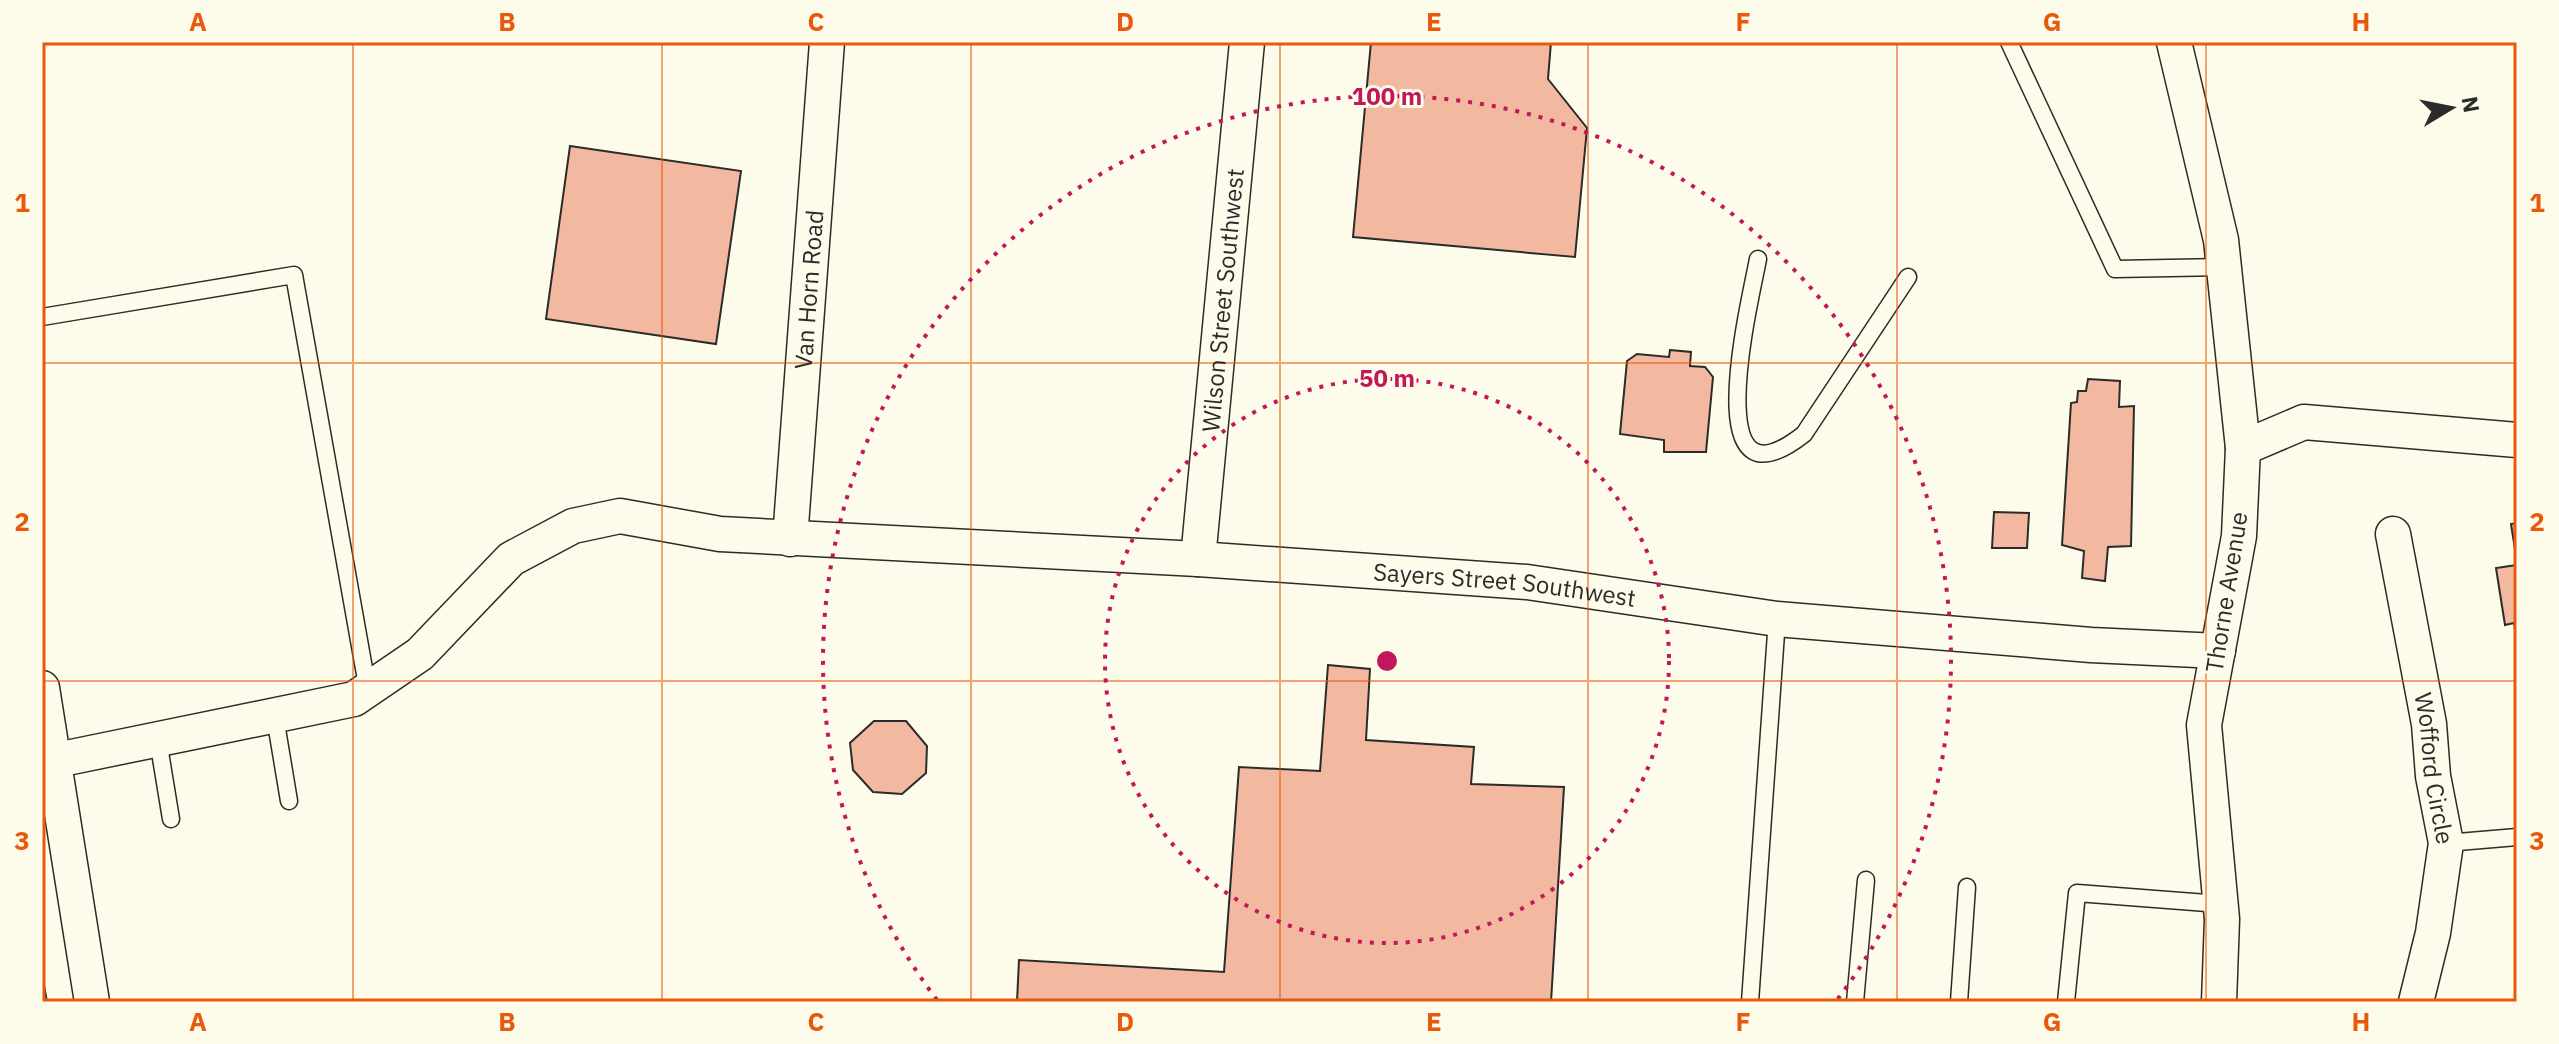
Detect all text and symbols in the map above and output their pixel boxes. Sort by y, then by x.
text: A [189,4,207,38]
text: B [498,4,516,38]
text: C [808,4,825,38]
text: D [1116,4,1134,38]
text: E [1426,4,1442,38]
text: F [1735,4,1751,38]
text: G [2043,4,2061,38]
text: H [2352,4,2370,38]
north arrow [2411,68,2491,148]
text: 100 m [1352,80,1422,112]
text: N [2456,94,2487,115]
street label: Wilson Street Southwest [1194,167,1251,433]
text: 1 [14,185,30,219]
text: 1 [2529,185,2545,219]
street label: Van Horn Road [787,209,830,371]
text: 50 m [1359,362,1415,394]
text: 2 [14,504,30,538]
text: 2 [2529,504,2545,538]
street label: Thorne Avenue [2198,509,2254,675]
street label: Sayers Street Southwest [1372,555,1638,614]
centre of rings [1373,647,1401,675]
street label: Wofford Circle [2407,690,2462,847]
text: 3 [14,823,30,857]
text: 3 [2529,823,2545,857]
text: A [189,1004,207,1038]
text: B [498,1004,516,1038]
text: C [808,1004,825,1038]
text: D [1116,1004,1134,1038]
text: E [1426,1004,1442,1038]
text: F [1735,1004,1751,1038]
text: G [2043,1004,2061,1038]
text: H [2352,1004,2370,1038]

